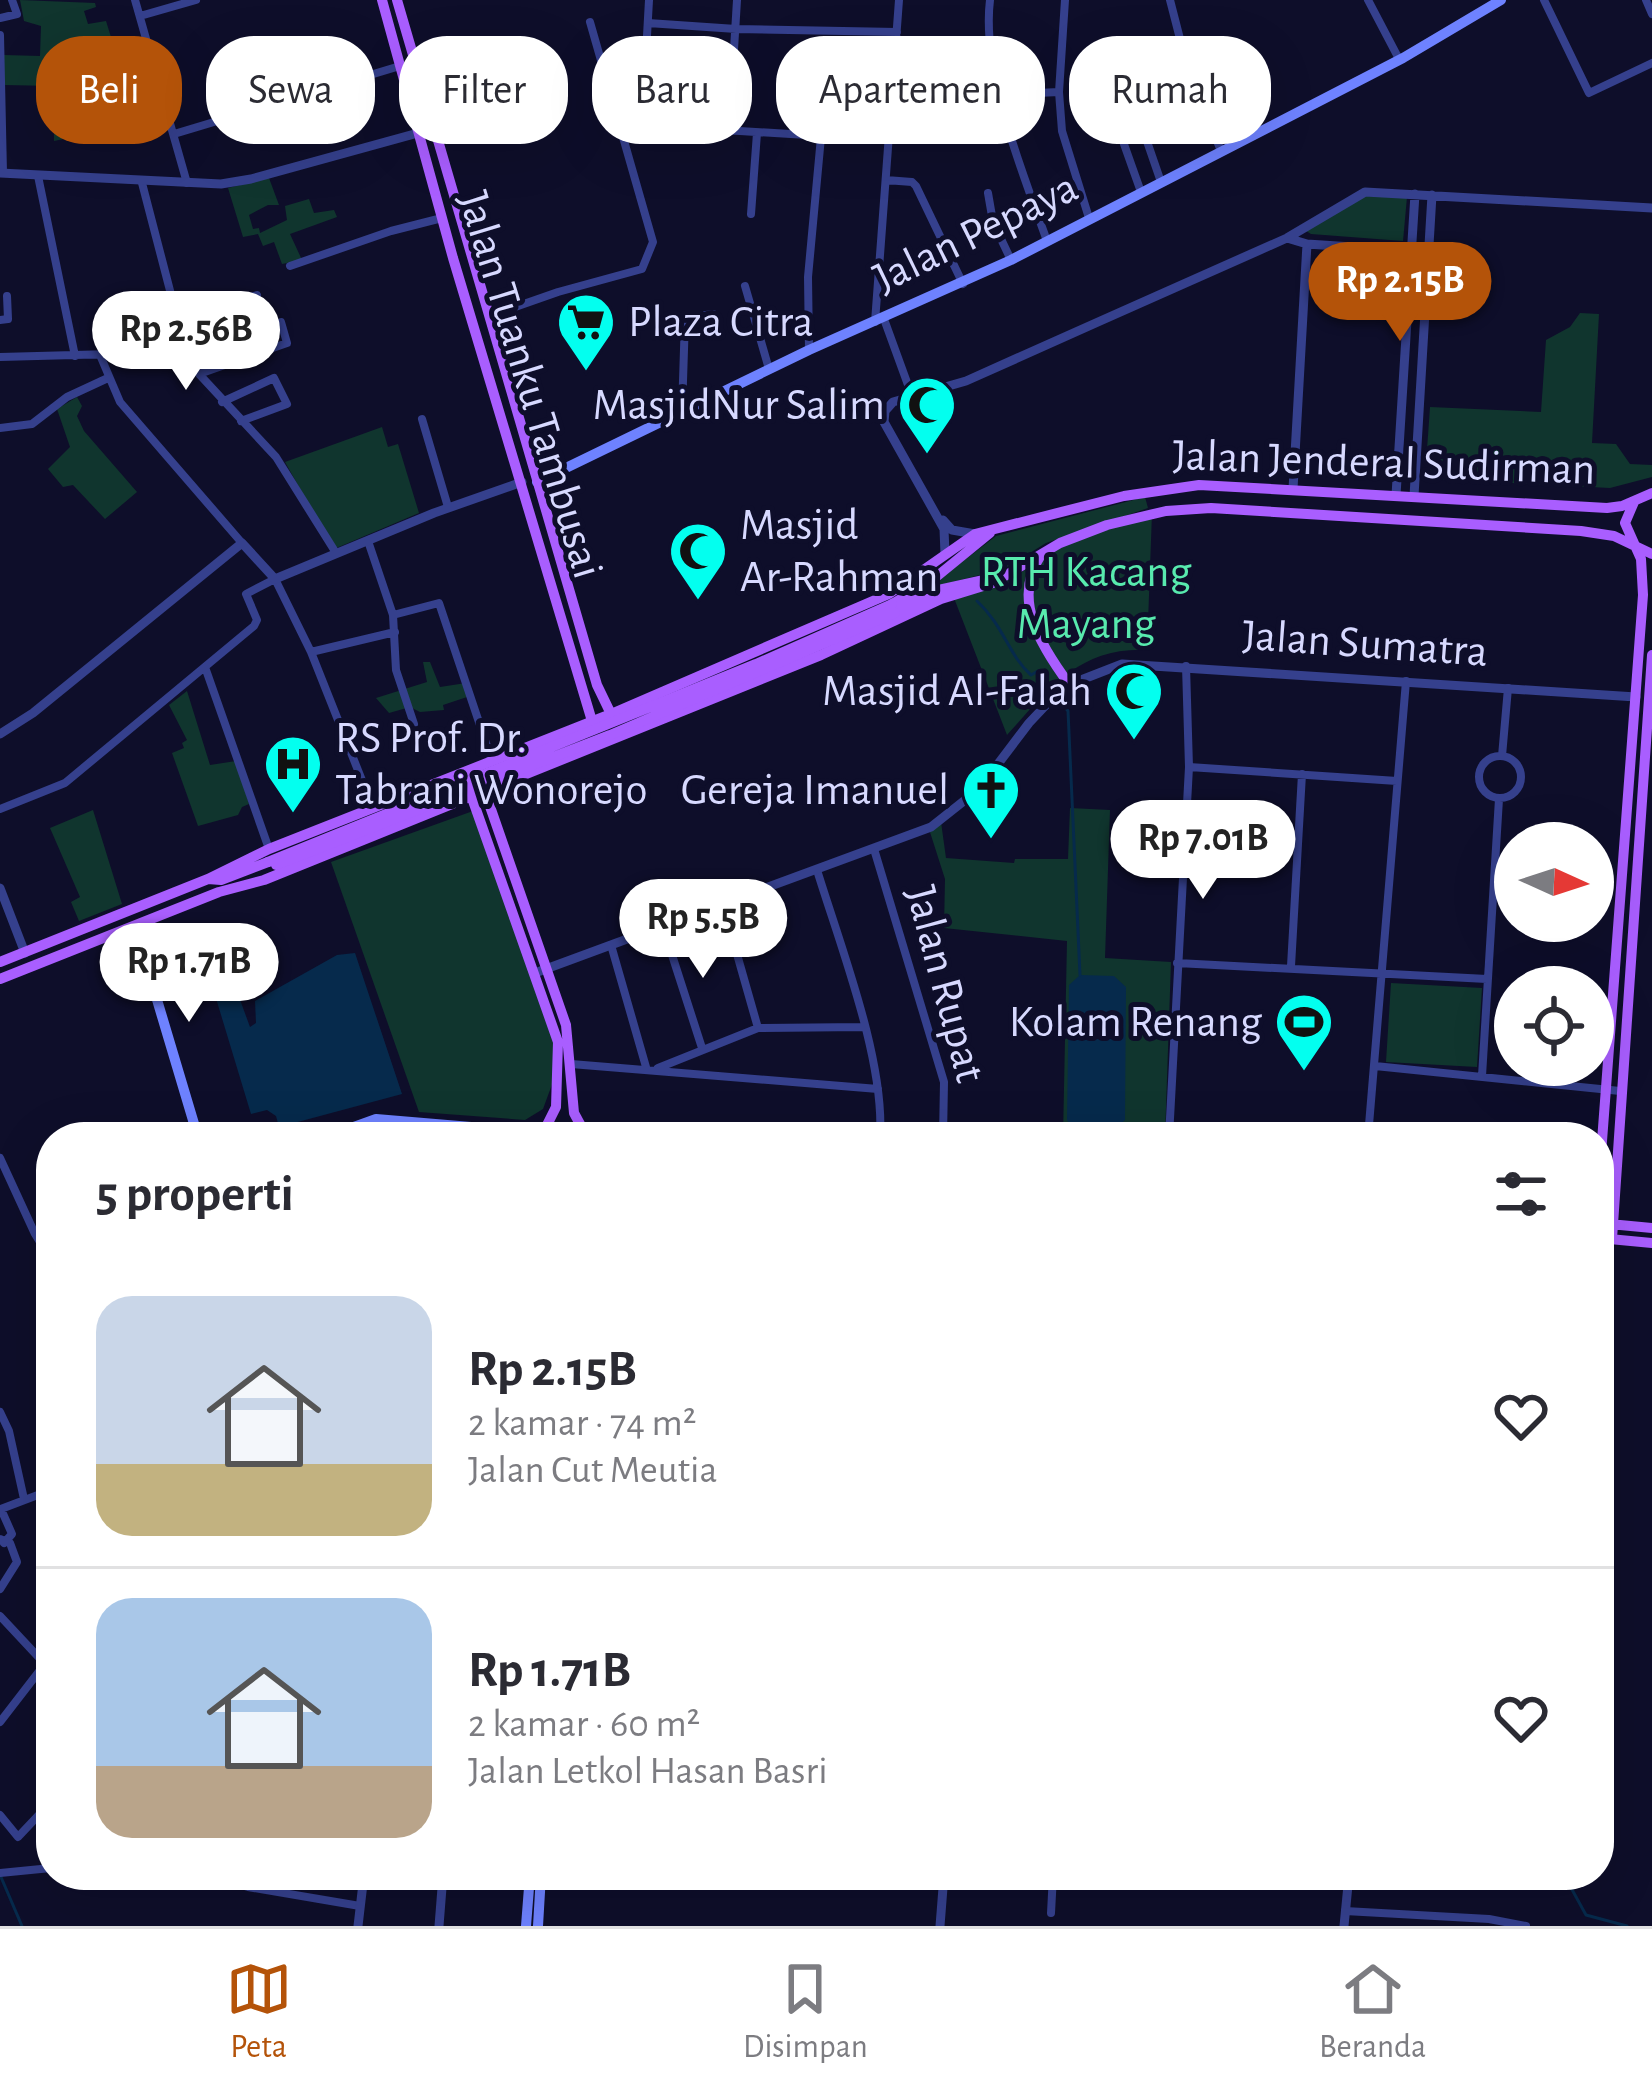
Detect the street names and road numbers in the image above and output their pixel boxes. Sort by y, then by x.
street label: Jalan Pepaya [867,164,1085,302]
street label: Jalan Tuanku Tambusai [450,186,610,584]
street label: Jalan Jenderal Sudirman [1172,433,1596,493]
street label: Jalan Sumatra [1241,613,1489,675]
street label: Jalan Rupat [897,881,993,1087]

